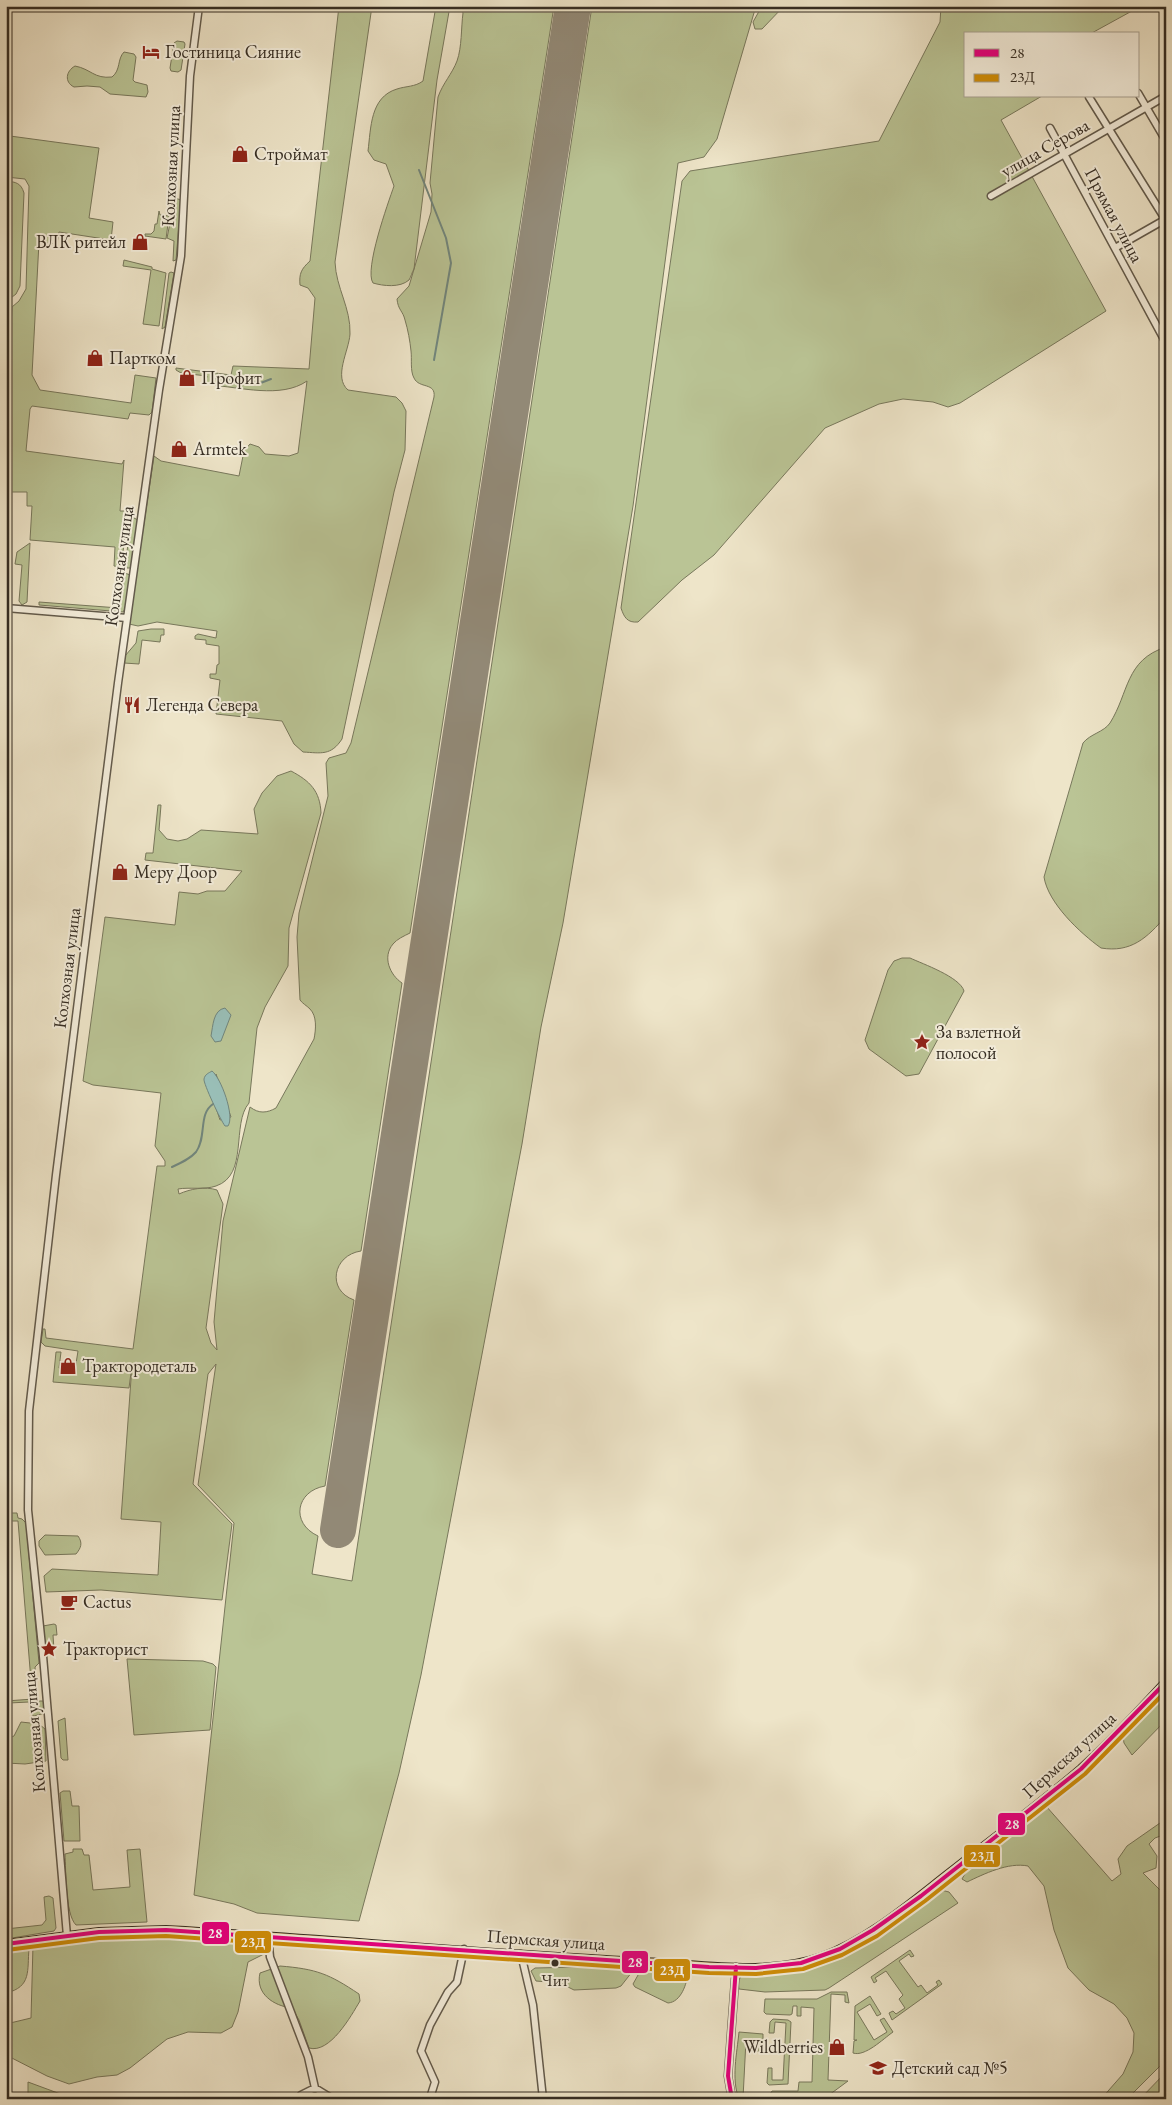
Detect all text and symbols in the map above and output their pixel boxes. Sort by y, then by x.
legend [964,32,1140,98]
place label: Гостиница Сияние [165,40,301,63]
hotel icon: Гостиница Сияние [141,42,161,62]
text: 28 [1010,43,1024,62]
text: 23Д [1010,67,1035,86]
street label: Колхозная улица [156,104,185,227]
street label: улица Серова [996,113,1094,182]
place label: Строймат [254,142,328,165]
shop icon: Строймат [230,144,250,164]
street label: Прямая улица [1080,163,1149,267]
place label: ВЛК ритейл [36,230,126,253]
shop icon: ВЛК ритейл [130,232,150,252]
place label: Партком [109,346,177,369]
shop icon: Партком [85,348,105,368]
place label: Профит [201,366,262,389]
shop icon: Профит [177,368,197,388]
place label: Armtek [192,437,247,460]
shop icon: Armtek [169,439,189,459]
street label: Колхозная улица [99,503,138,628]
place label: Легенда Севера [146,693,259,716]
restaurant icon: Легенда Севера [122,695,142,715]
place label: Меру Доор [134,860,217,883]
shop icon: Меру Доор [110,862,130,882]
street label: Колхозная улица [48,905,85,1030]
place label: За взлетной полосой [936,1020,1022,1064]
place icon: За взлетной полосой [912,1032,932,1052]
place label: Трактородеталь [82,1354,197,1377]
shop icon: Трактородеталь [58,1356,78,1376]
place label: Cactus [83,1590,131,1613]
cafe icon: Cactus [59,1592,79,1612]
place label: Тракторист [63,1637,148,1660]
place icon: Тракторист [39,1639,59,1659]
street label: Колхозная улица [17,1670,50,1794]
street label: Пермская улица [1017,1706,1121,1803]
line badge: 28 [997,1812,1026,1836]
text: 28 [1005,1815,1019,1833]
line badge: 23Д [963,1844,1001,1868]
text: 23Д [970,1847,994,1865]
line badge: 28 [201,1921,230,1945]
text: 28 [208,1924,222,1942]
street label: Пермская улица [486,1924,607,1955]
line badge: 23Д [234,1930,272,1954]
text: 23Д [241,1933,265,1951]
line badge: 28 [621,1950,649,1974]
text: 28 [628,1953,642,1971]
marker: Чит [550,1958,560,1968]
line badge: 23Д [653,1958,691,1982]
text: 23Д [660,1961,684,1979]
place label: Чит [541,1969,569,1991]
place label: Wildberries [743,2035,823,2058]
shop icon: Wildberries [827,2037,847,2057]
place label: Детский сад №5 [892,2056,1008,2079]
school or university icon: Детский сад №5 [868,2058,888,2078]

